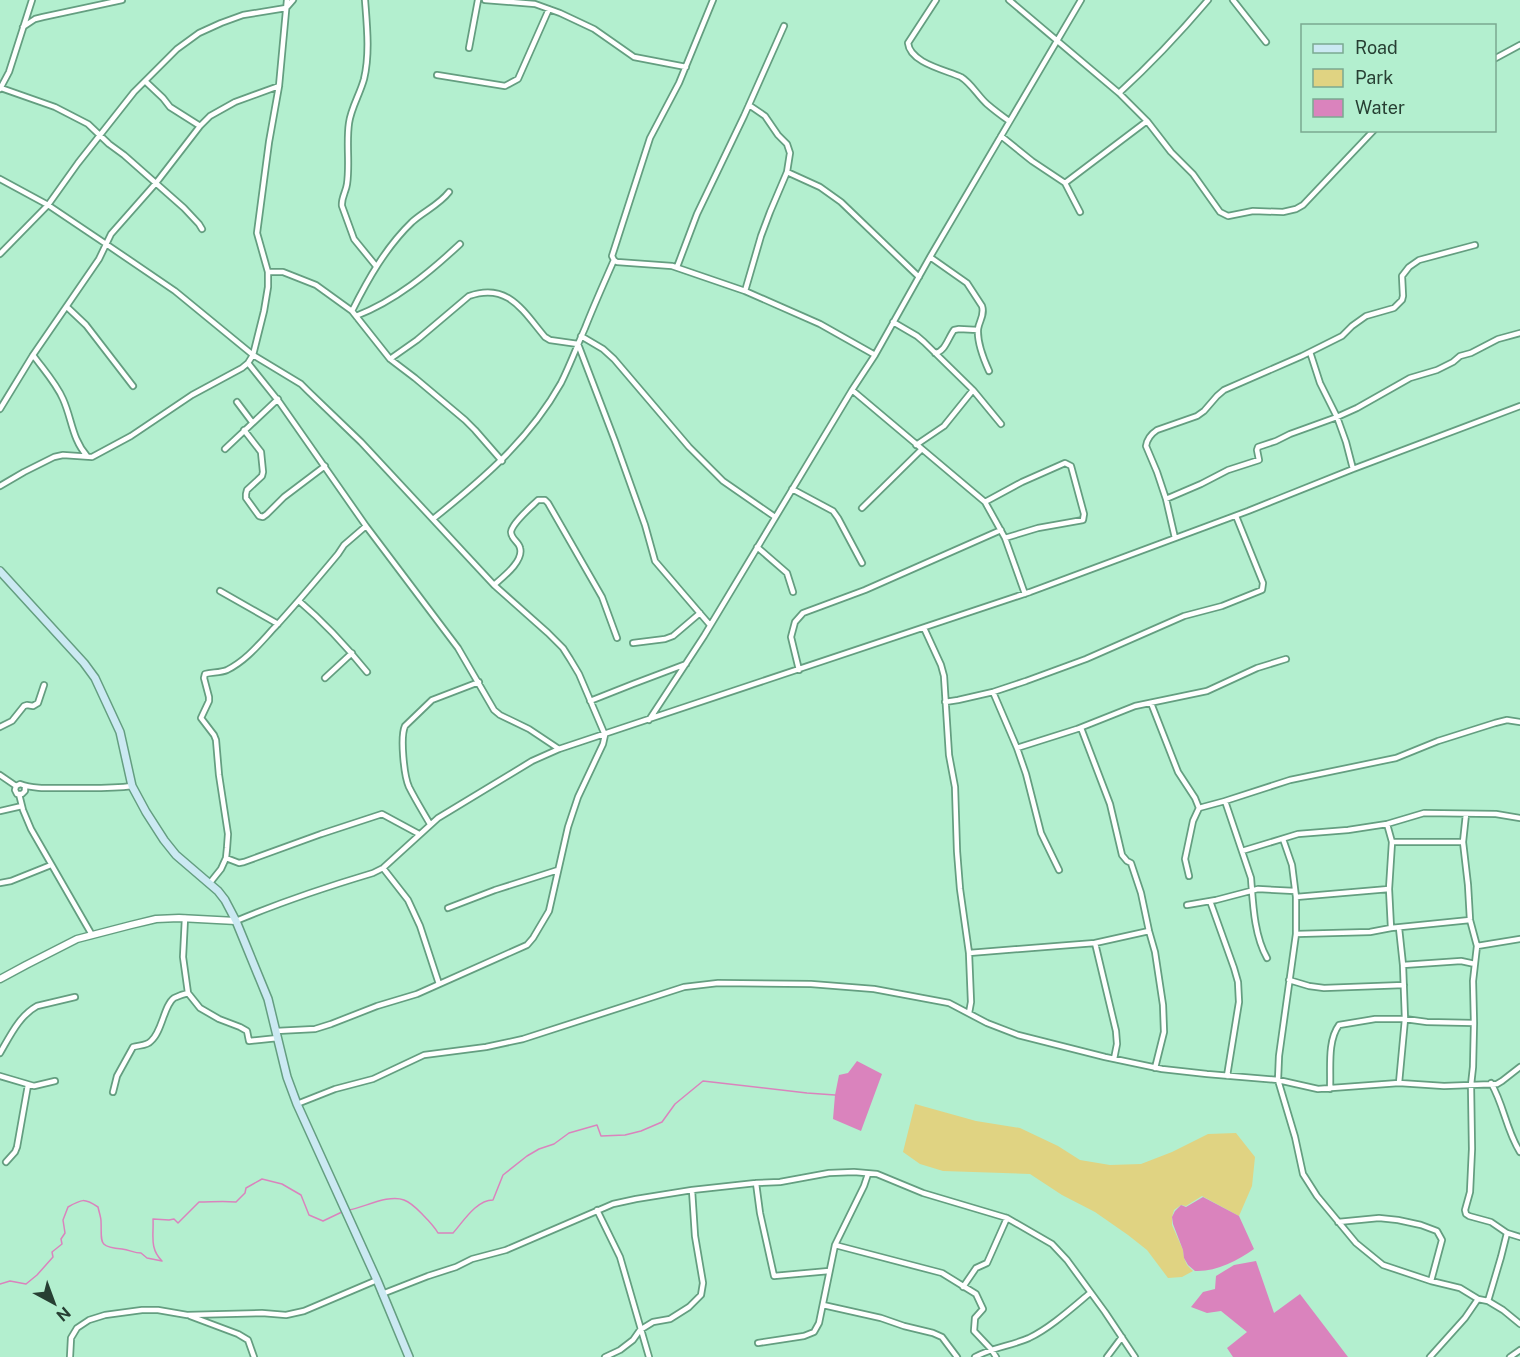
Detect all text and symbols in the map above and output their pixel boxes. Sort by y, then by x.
legend [1301,24,1496,132]
text: Road [1355,37,1398,58]
text: Park [1355,67,1393,88]
text: Water [1355,97,1405,118]
north arrow [24,1273,84,1333]
text: N [53,1303,74,1325]

